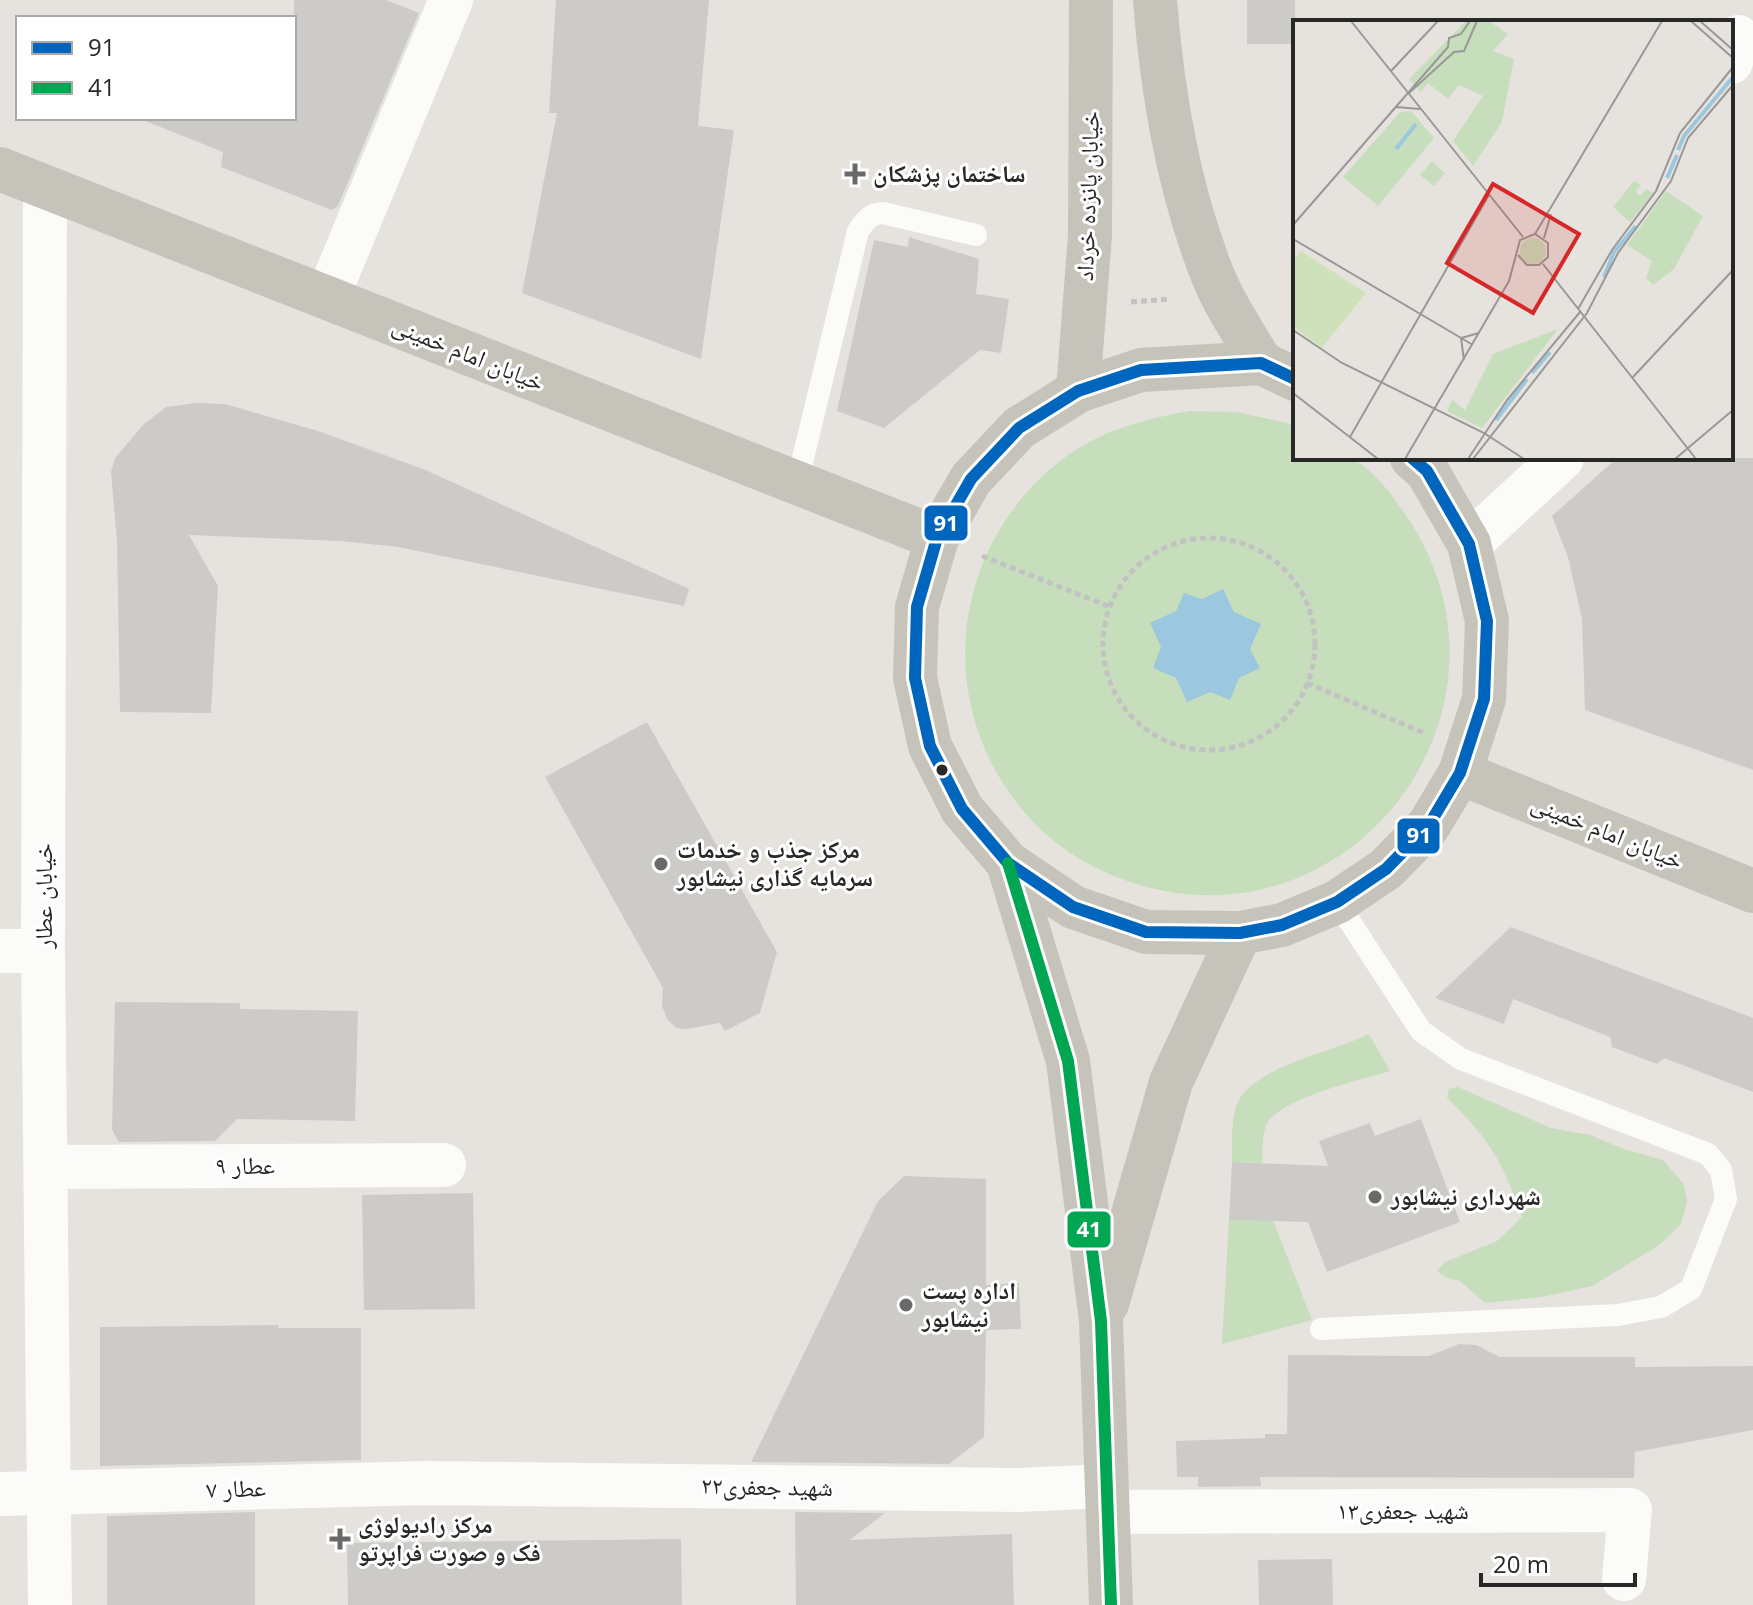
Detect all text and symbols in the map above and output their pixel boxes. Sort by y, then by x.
legend [16,16,296,120]
inset map [1293,20,1733,460]
text: 91 [88,30,115,63]
text: 41 [88,70,115,103]
street label: خیابان پانزده خرداد [1067,110,1106,282]
place label: ساختمان پزشکان [873,156,1026,189]
marker: ساختمان پزشکان [844,163,866,185]
street label: خیابان امام خمینی [387,307,549,399]
line badge: 91 [923,504,969,542]
text: 91 [933,507,959,537]
unlabelled marker [934,762,950,778]
street label: خیابان امام خمینی [1526,785,1688,877]
line badge: 91 [1396,817,1441,855]
text: 91 [1406,819,1432,849]
place label: مرکز جذب و خدمات سرمایه گذاری نیشابور [676,832,873,893]
street label: خیابان عطار [26,843,59,950]
marker: مرکز جذب و خدمات سرمایه گذاری نیشابور [652,855,670,873]
street label: عطار ۹ [215,1148,275,1181]
place label: شهرداری نیشابور [1390,1179,1541,1212]
marker: شهرداری نیشابور [1366,1188,1384,1206]
line badge: 41 [1066,1210,1112,1249]
text: 41 [1076,1213,1102,1243]
place label: اداره پست نیشابور [921,1273,1016,1334]
marker: اداره پست نیشابور [897,1296,915,1314]
street label: شهید جعفری۲۲ [701,1468,833,1503]
street label: عطار ۷ [206,1470,266,1505]
street label: شهید جعفری۱۳ [1337,1493,1469,1526]
place label: مرکز رادیولوژی فک و صورت فراپرتو [358,1507,541,1568]
marker: مرکز رادیولوژی فک و صورت فراپرتو [329,1528,351,1550]
scale bar [1481,1537,1635,1587]
text: 20 m [1493,1547,1549,1580]

